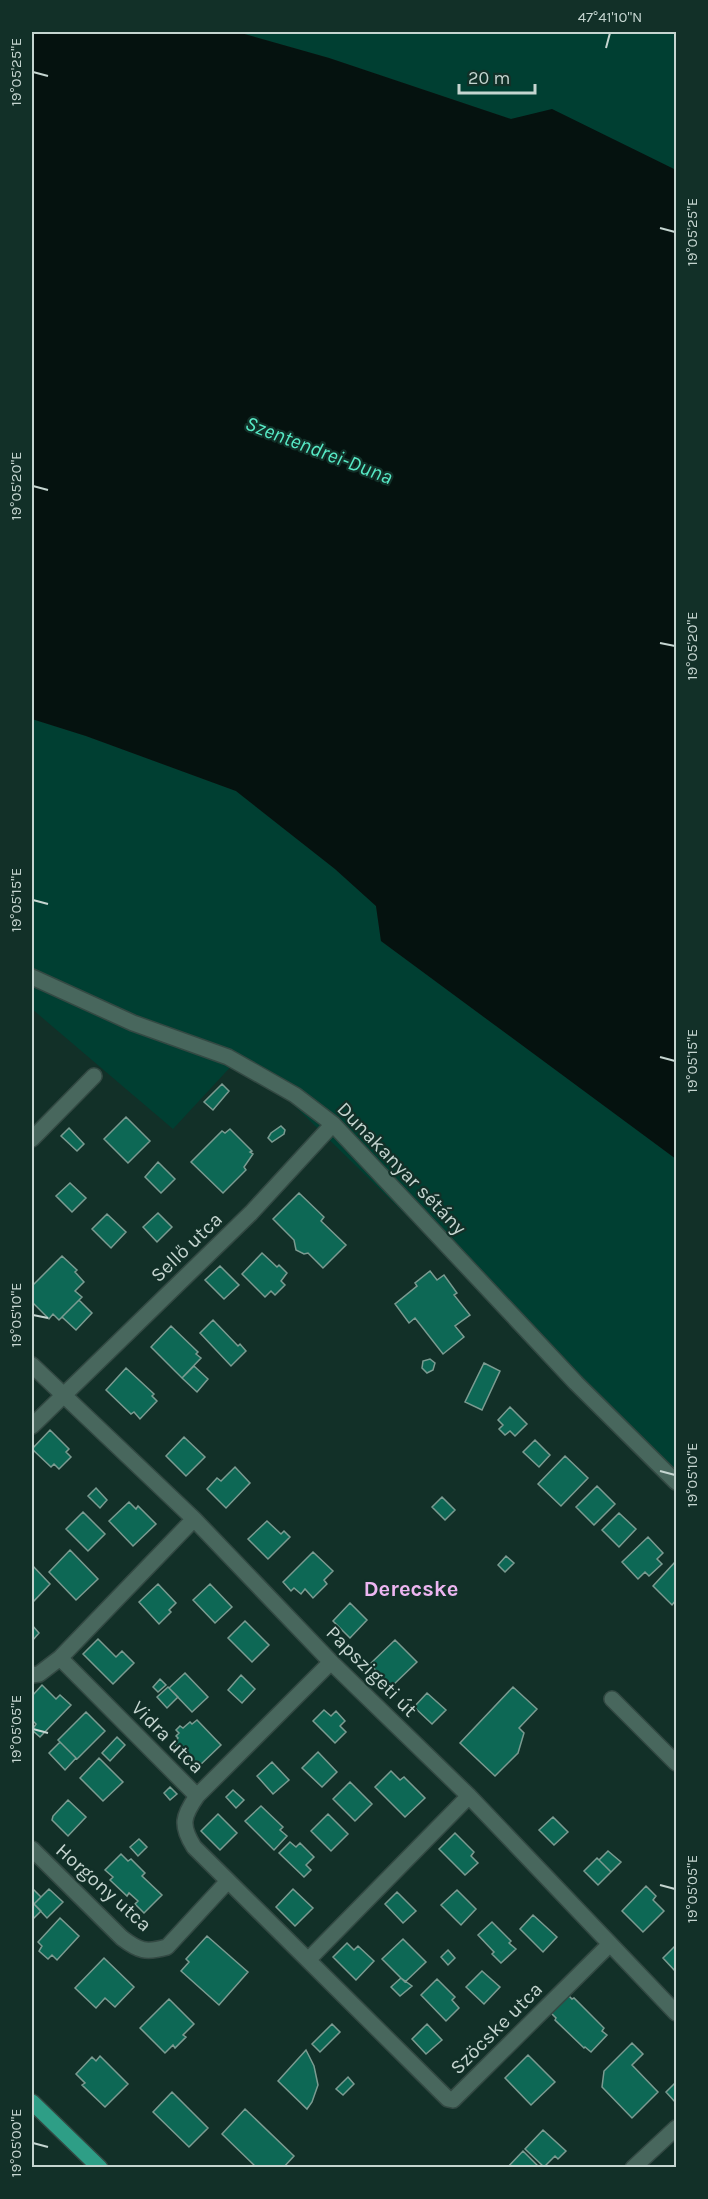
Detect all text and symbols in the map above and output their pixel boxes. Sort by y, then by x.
text: 47°41'10"N [578,8,642,26]
text: 19°05'25"E [7,38,25,106]
scale bar [459,57,536,95]
text: 20 m [468,67,510,89]
text: 19°05'25"E [683,198,701,266]
water label: Szentendrei-Duna [242,411,396,489]
text: 19°05'20"E [7,452,25,520]
text: 19°05'20"E [683,612,701,680]
text: 19°05'15"E [7,868,25,932]
text: 19°05'15"E [683,1029,701,1093]
street label: Dunakanyar sétány [332,1097,471,1240]
street label: Sellő utca [146,1208,227,1287]
text: 19°05'10"E [7,1282,25,1348]
text: 19°05'10"E [683,1442,701,1508]
district label: Derecske [364,1576,458,1602]
street label: Papszigeti út [321,1621,422,1722]
text: 19°05'05"E [7,1695,25,1763]
street label: Vidra utca [127,1696,209,1778]
street label: Horgony utca [51,1838,156,1936]
text: 19°05'05"E [683,1855,701,1923]
street label: Szöcske utca [446,1978,547,2079]
text: 19°05'00"E [7,2109,25,2177]

